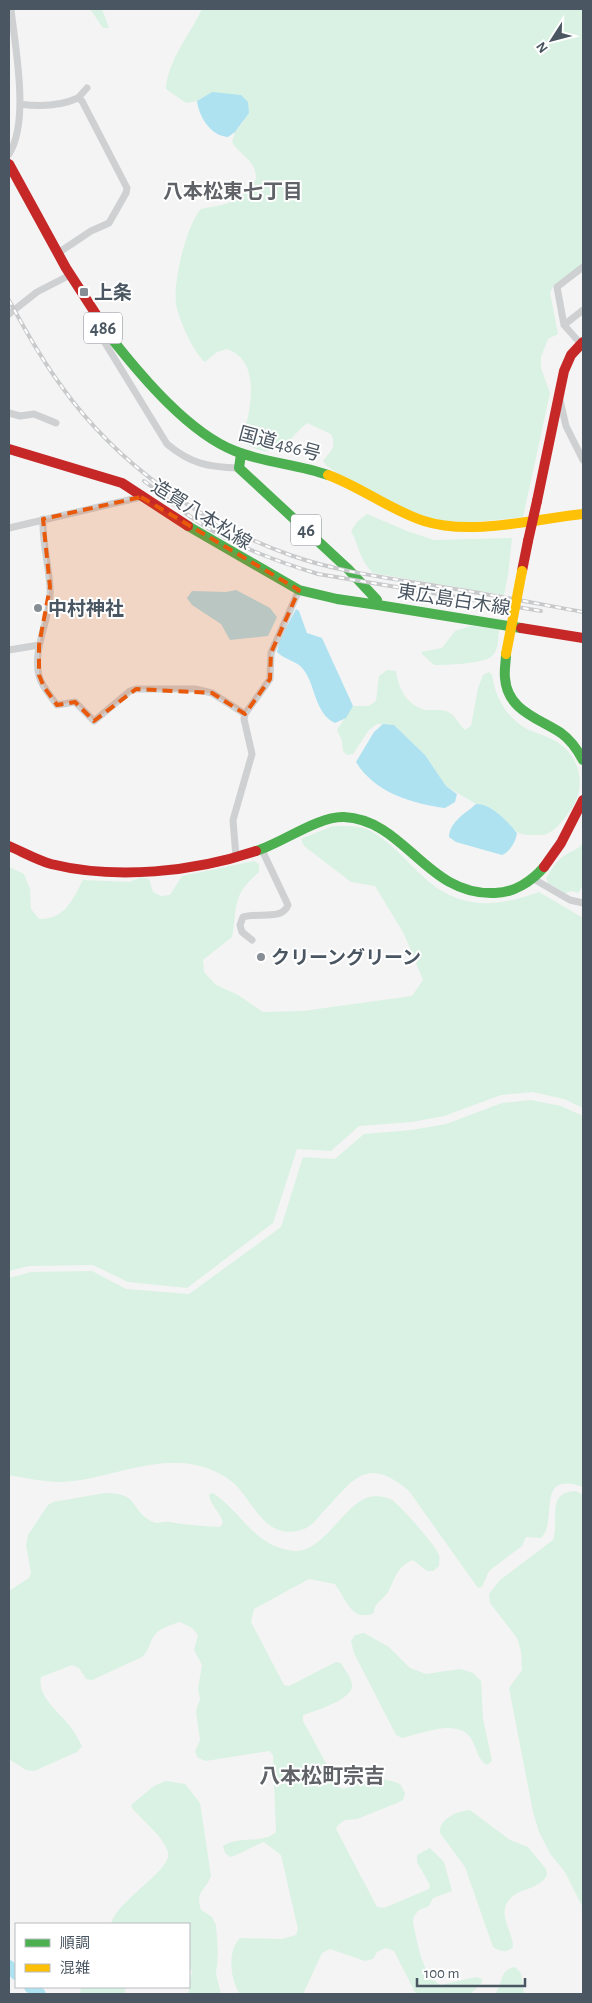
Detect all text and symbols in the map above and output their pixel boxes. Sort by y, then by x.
north arrow [527,15,577,65]
text: N [534,39,551,55]
district label: 八本松東七丁目 [163,181,303,202]
place label: 上条 [94,282,132,303]
marker: 上条 [78,286,90,298]
road number: 486 [84,312,122,343]
street label: 国道486号 [237,423,323,465]
street label: 造賀八本松線 [148,475,256,554]
road number: 46 [291,514,321,546]
street label: 東広島白木線 [396,580,512,619]
place label: 中村神社 [48,598,124,619]
marker: 中村神社 [32,602,44,614]
place label: クリーングリーン [271,947,421,968]
marker: クリーングリーン [255,951,267,963]
district label: 八本松町宗吉 [259,1765,385,1787]
legend [15,1923,190,1988]
text: 順調 [60,1936,90,1951]
scale bar [417,1956,524,1988]
text: 混雑 [60,1960,90,1976]
text: 100 m [424,1966,459,1981]

